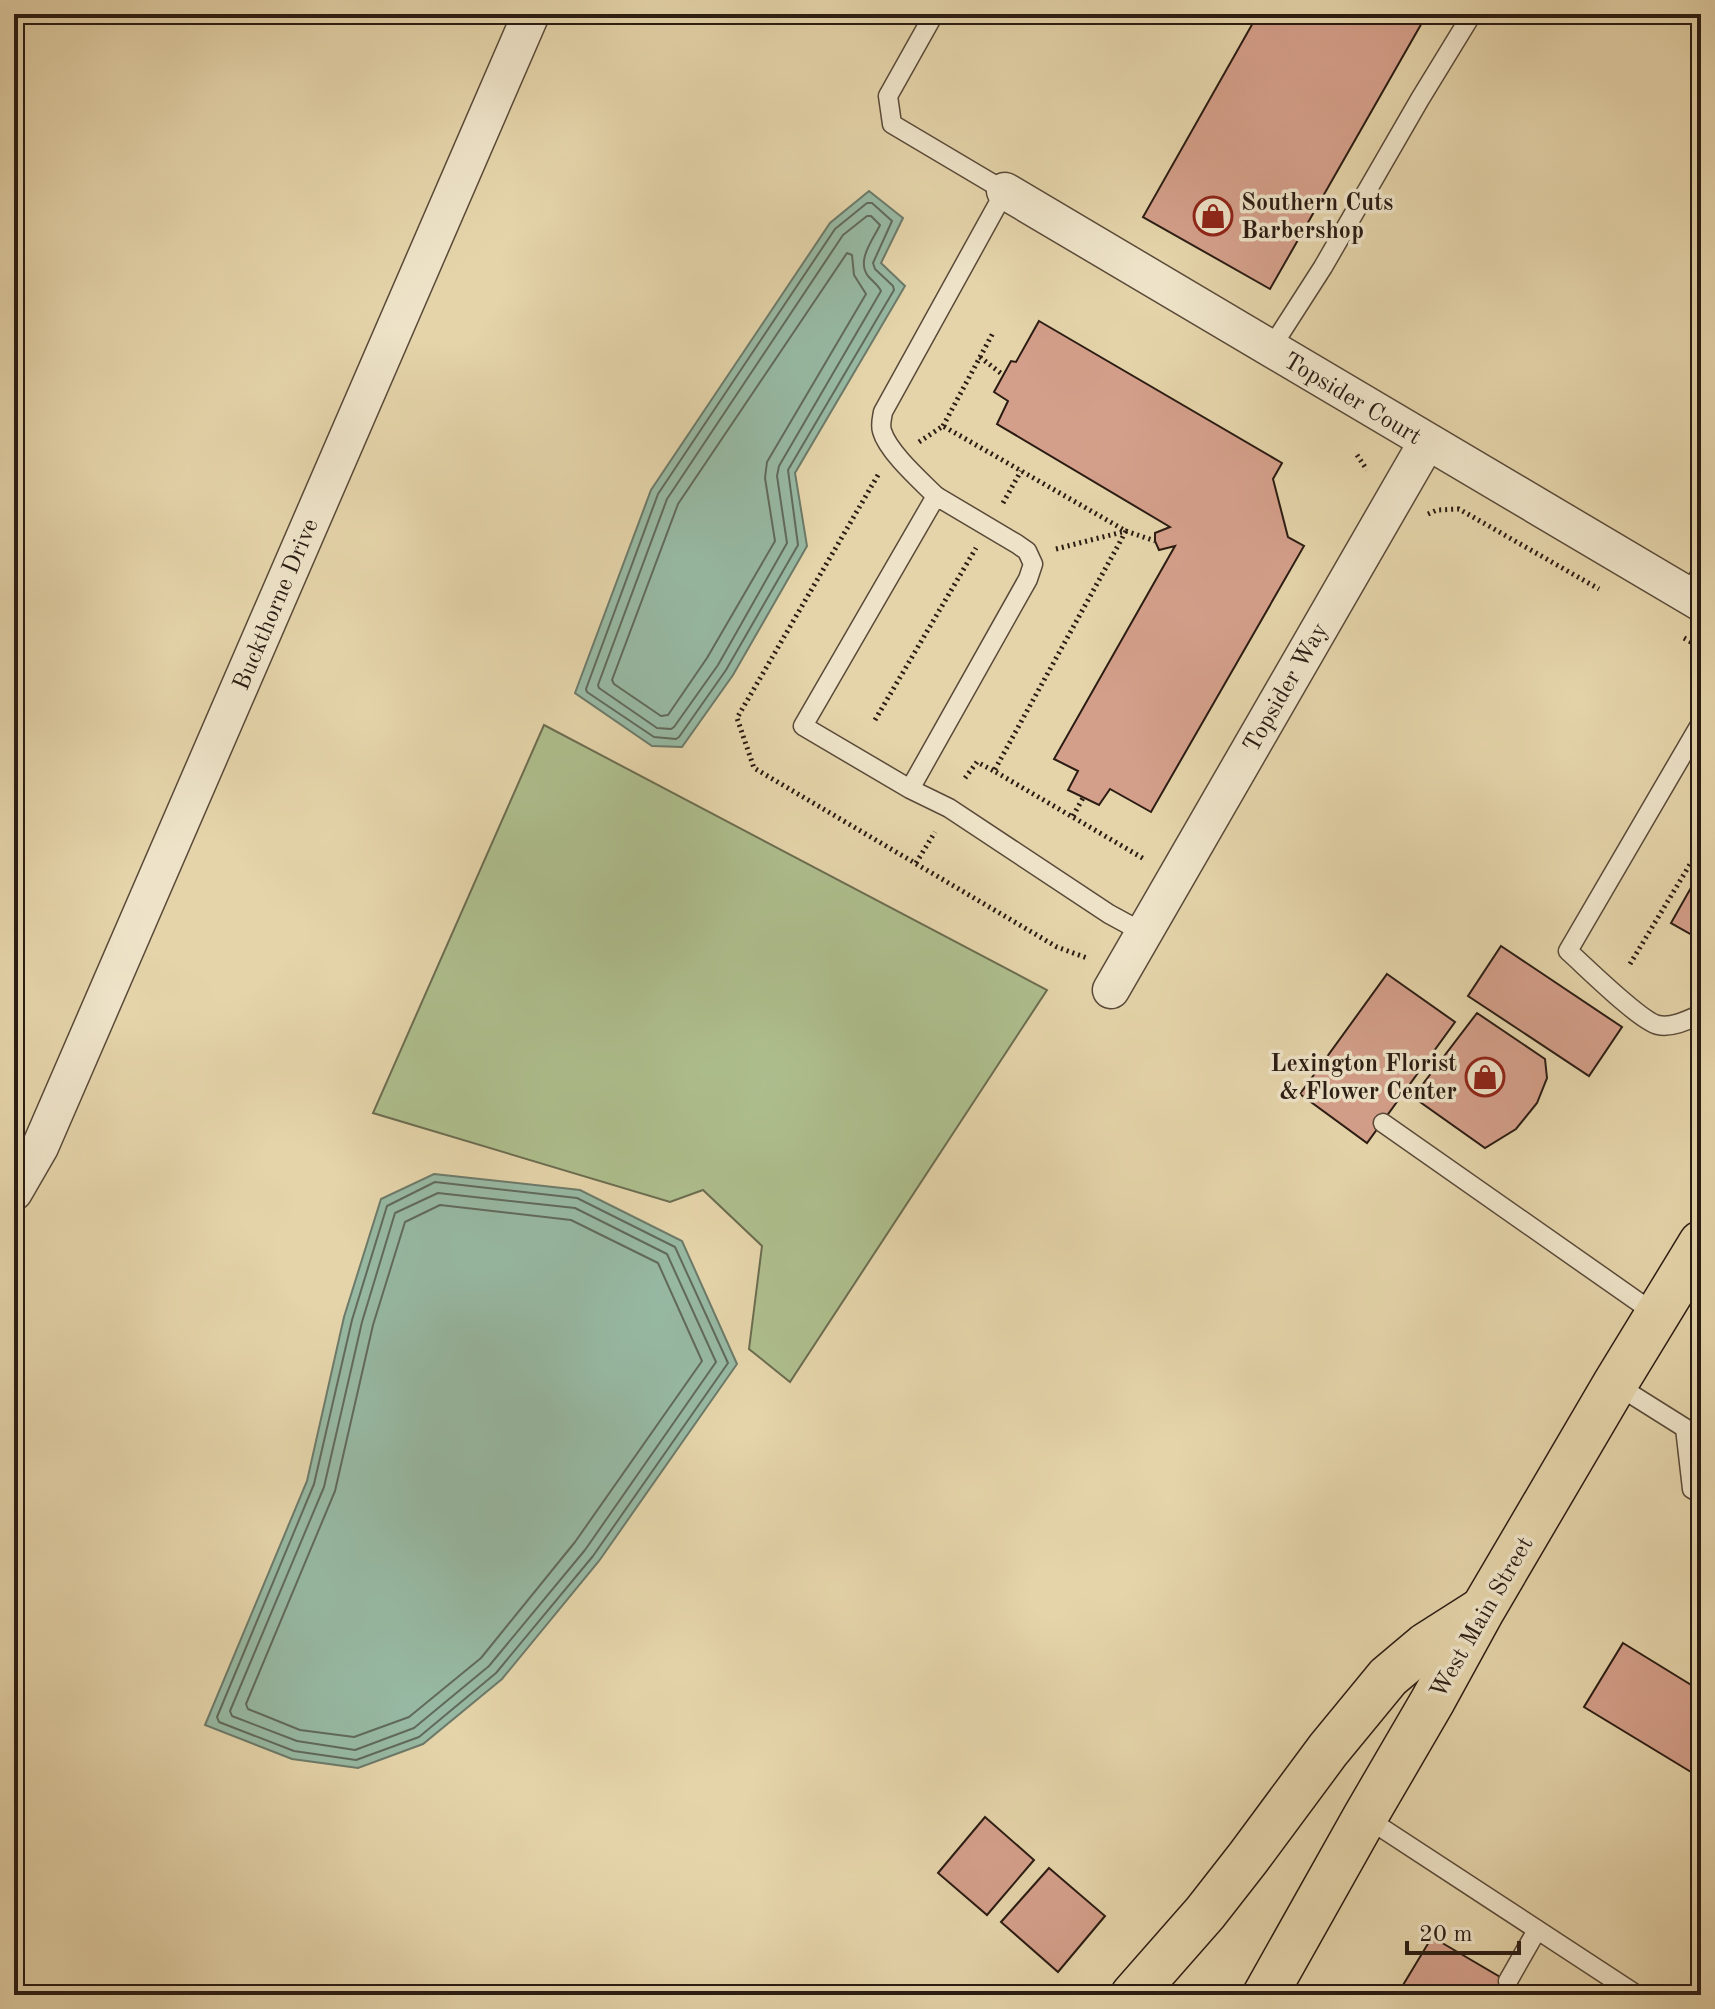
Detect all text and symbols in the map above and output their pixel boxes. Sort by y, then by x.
place label: Southern Cuts Barbershop [1241,192,1393,244]
shop icon: Southern Cuts Barbershop [1192,195,1234,237]
street label: Topsider Court [1279,349,1425,450]
street label: Buckthorne Drive [230,515,324,694]
street label: Topsider Way [1240,619,1333,757]
place label: Lexington Florist & Flower Center [1270,1053,1457,1105]
shop icon: Lexington Florist & Flower Center [1464,1056,1506,1098]
street label: West Main Street [1427,1533,1539,1703]
scale bar [1407,1905,1519,1955]
text: 20 m [1419,1923,1473,1947]

